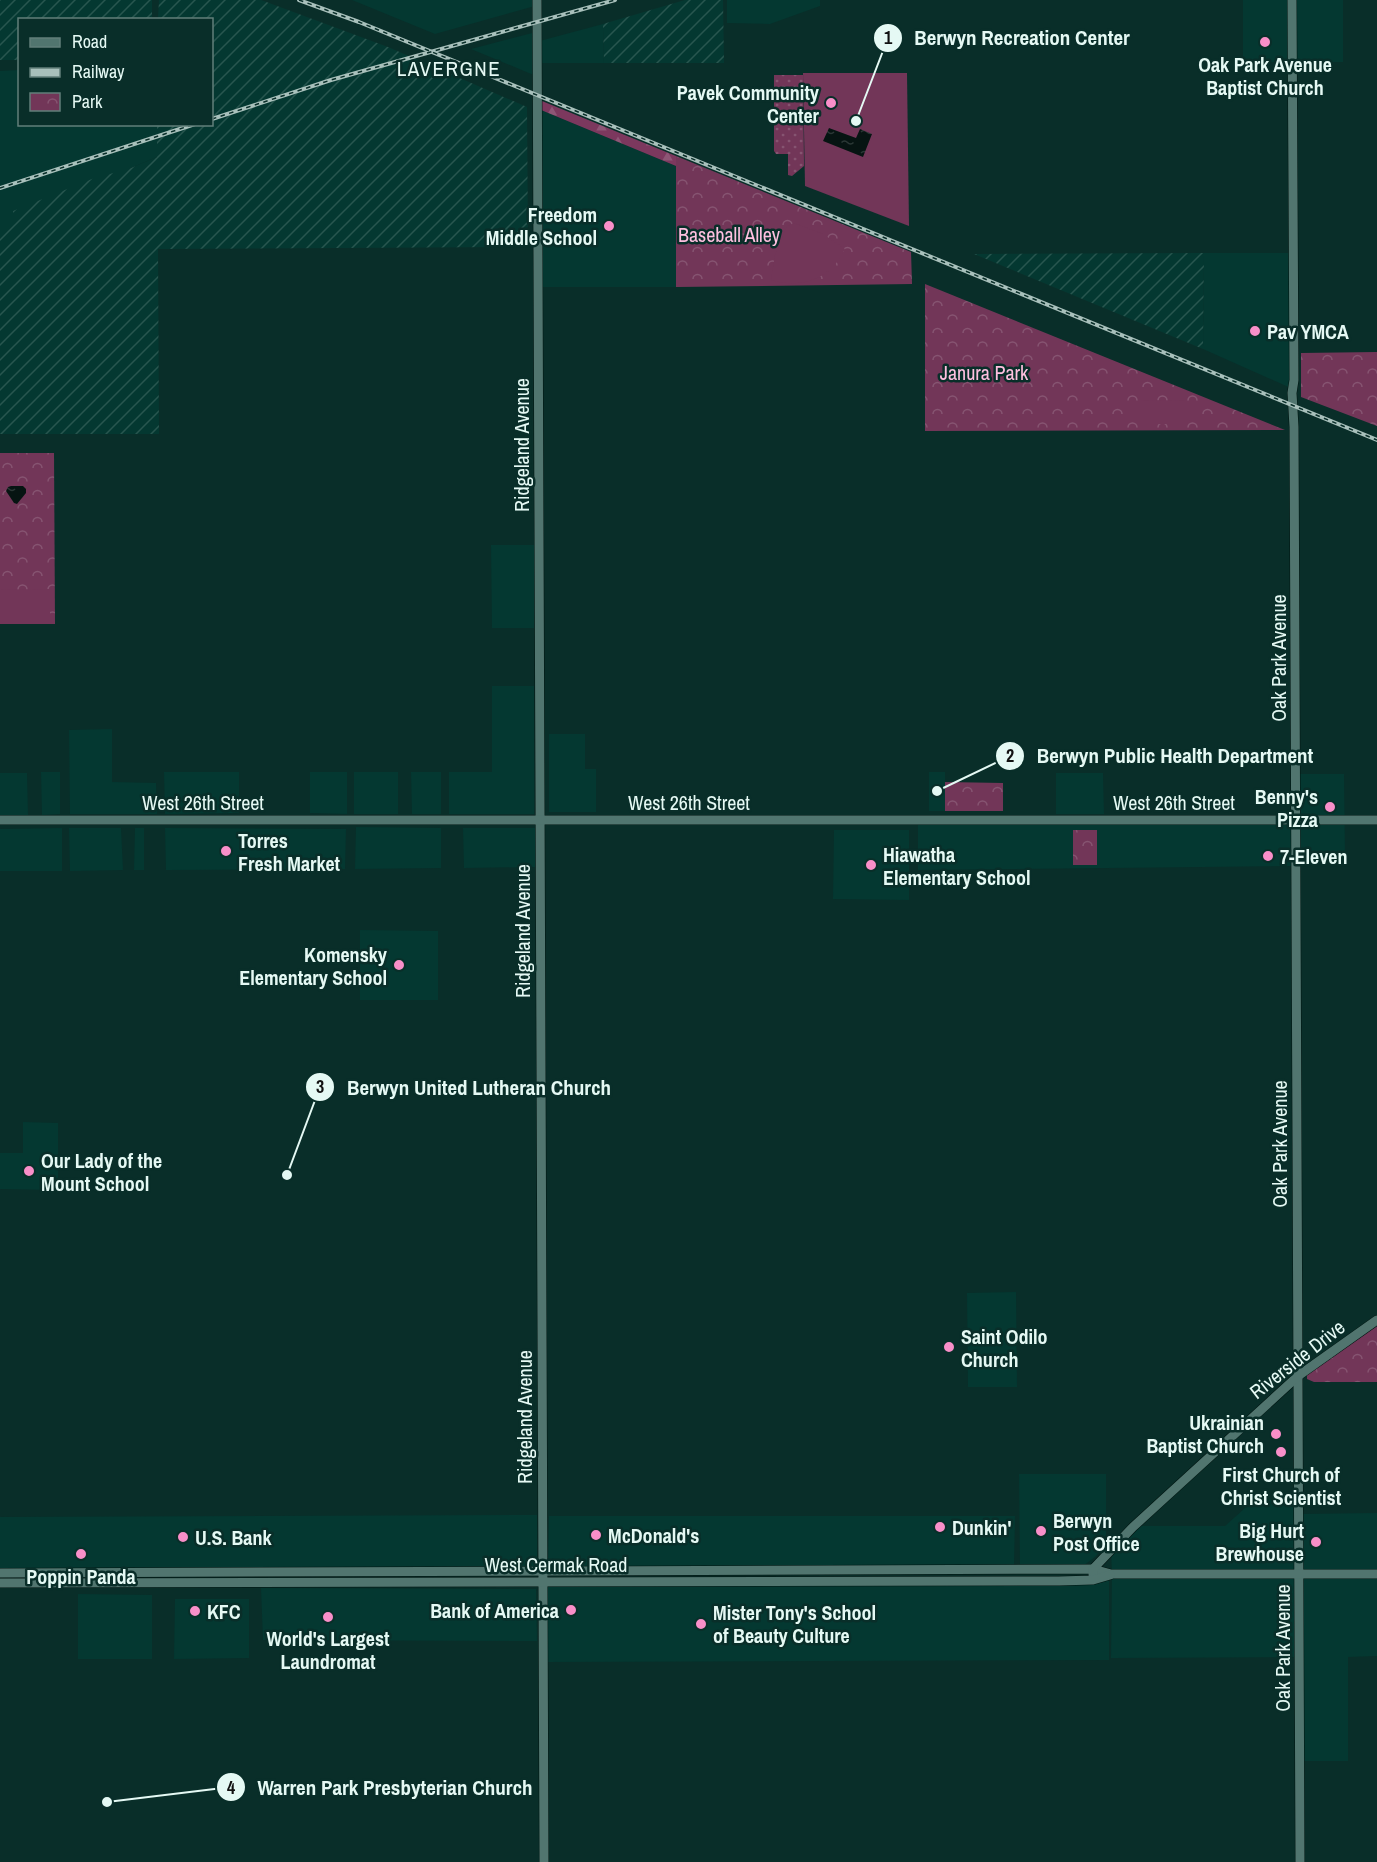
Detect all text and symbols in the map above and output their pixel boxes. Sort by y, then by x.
legend [18,18,213,126]
callout: Berwyn Recreation Center [873,18,1142,57]
text: Berwyn Recreation Center [914,23,1130,52]
text: 1 [884,25,893,50]
text: Road [72,29,107,54]
marker: Oak Park Avenue Baptist Church [1258,35,1272,49]
place label: Oak Park Avenue Baptist Church [1198,51,1332,101]
district label: LAVERGNE [397,54,501,83]
text: Railway [72,59,125,84]
place label: Pavek Community Center [677,79,820,129]
text: Park [72,89,103,114]
marker: Pavek Community Center [824,96,838,110]
place label: Freedom Middle School [486,201,597,251]
marker: Freedom Middle School [602,219,616,233]
park label: Baseball Alley [678,221,781,248]
place label: Pav YMCA [1267,318,1349,345]
marker: Pav YMCA [1248,324,1262,338]
park label: Janura Park [940,359,1029,386]
street label: Ridgeland Avenue [508,378,535,512]
street label: Oak Park Avenue [1265,594,1292,722]
callout: Berwyn Public Health Department [995,737,1326,776]
text: Berwyn Public Health Department [1037,741,1314,770]
text: 2 [1006,743,1014,768]
place label: Benny's Pizza [1255,783,1318,833]
street label: West 26th Street [142,789,264,816]
street label: West 26th Street [628,789,750,816]
street label: West 26th Street [1113,789,1235,816]
marker: Benny's Pizza [1323,800,1337,814]
place label: Torres Fresh Market [238,827,341,877]
place label: Hiawatha Elementary School [883,841,1031,891]
place label: 7-Eleven [1280,843,1347,870]
marker: Torres Fresh Market [219,844,233,858]
marker: 7-Eleven [1261,849,1275,863]
marker: Hiawatha Elementary School [864,858,878,872]
street label: Ridgeland Avenue [509,864,536,998]
place label: Komensky Elementary School [239,941,388,991]
marker: Komensky Elementary School [392,958,406,972]
callout: Berwyn United Lutheran Church [305,1068,623,1107]
text: Berwyn United Lutheran Church [347,1073,611,1102]
text: 3 [316,1074,324,1099]
street label: Oak Park Avenue [1266,1080,1293,1208]
place label: Our Lady of the Mount School [41,1147,162,1197]
marker: Our Lady of the Mount School [22,1164,36,1178]
street label: Riverside Drive [1244,1313,1350,1405]
place label: Saint Odilo Church [961,1323,1048,1373]
marker: Saint Odilo Church [942,1340,956,1354]
street label: Ridgeland Avenue [511,1350,538,1484]
place label: Ukrainian Baptist Church [1146,1409,1264,1459]
marker: Ukrainian Baptist Church [1269,1427,1283,1441]
marker: First Church of Christ Scientist [1274,1445,1288,1459]
place label: First Church of Christ Scientist [1221,1461,1342,1511]
place label: Berwyn Post Office [1053,1507,1140,1557]
place label: Dunkin' [952,1514,1012,1541]
place label: Big Hurt Brewhouse [1216,1517,1305,1567]
marker: Dunkin' [933,1520,947,1534]
place label: McDonald's [608,1522,699,1549]
place label: U.S. Bank [195,1524,272,1551]
marker: Berwyn Post Office [1034,1524,1048,1538]
marker: McDonald's [589,1528,603,1542]
marker: U.S. Bank [176,1530,190,1544]
marker: Big Hurt Brewhouse [1309,1535,1323,1549]
marker: Poppin Panda [74,1547,88,1561]
street label: West Cermak Road [485,1551,627,1578]
place label: Poppin Panda [26,1563,136,1590]
street label: Oak Park Avenue [1269,1584,1296,1712]
place label: Bank of America [430,1597,559,1624]
place label: KFC [207,1598,241,1625]
place label: Mister Tony's School of Beauty Culture [713,1599,876,1649]
marker: Bank of America [564,1603,578,1617]
marker: KFC [188,1604,202,1618]
marker: World's Largest Laundromat [321,1610,335,1624]
marker: Mister Tony's School of Beauty Culture [694,1617,708,1631]
place label: World's Largest Laundromat [267,1625,390,1675]
callout: Warren Park Presbyterian Church [216,1768,545,1807]
text: Warren Park Presbyterian Church [258,1773,533,1802]
text: 4 [227,1775,236,1800]

